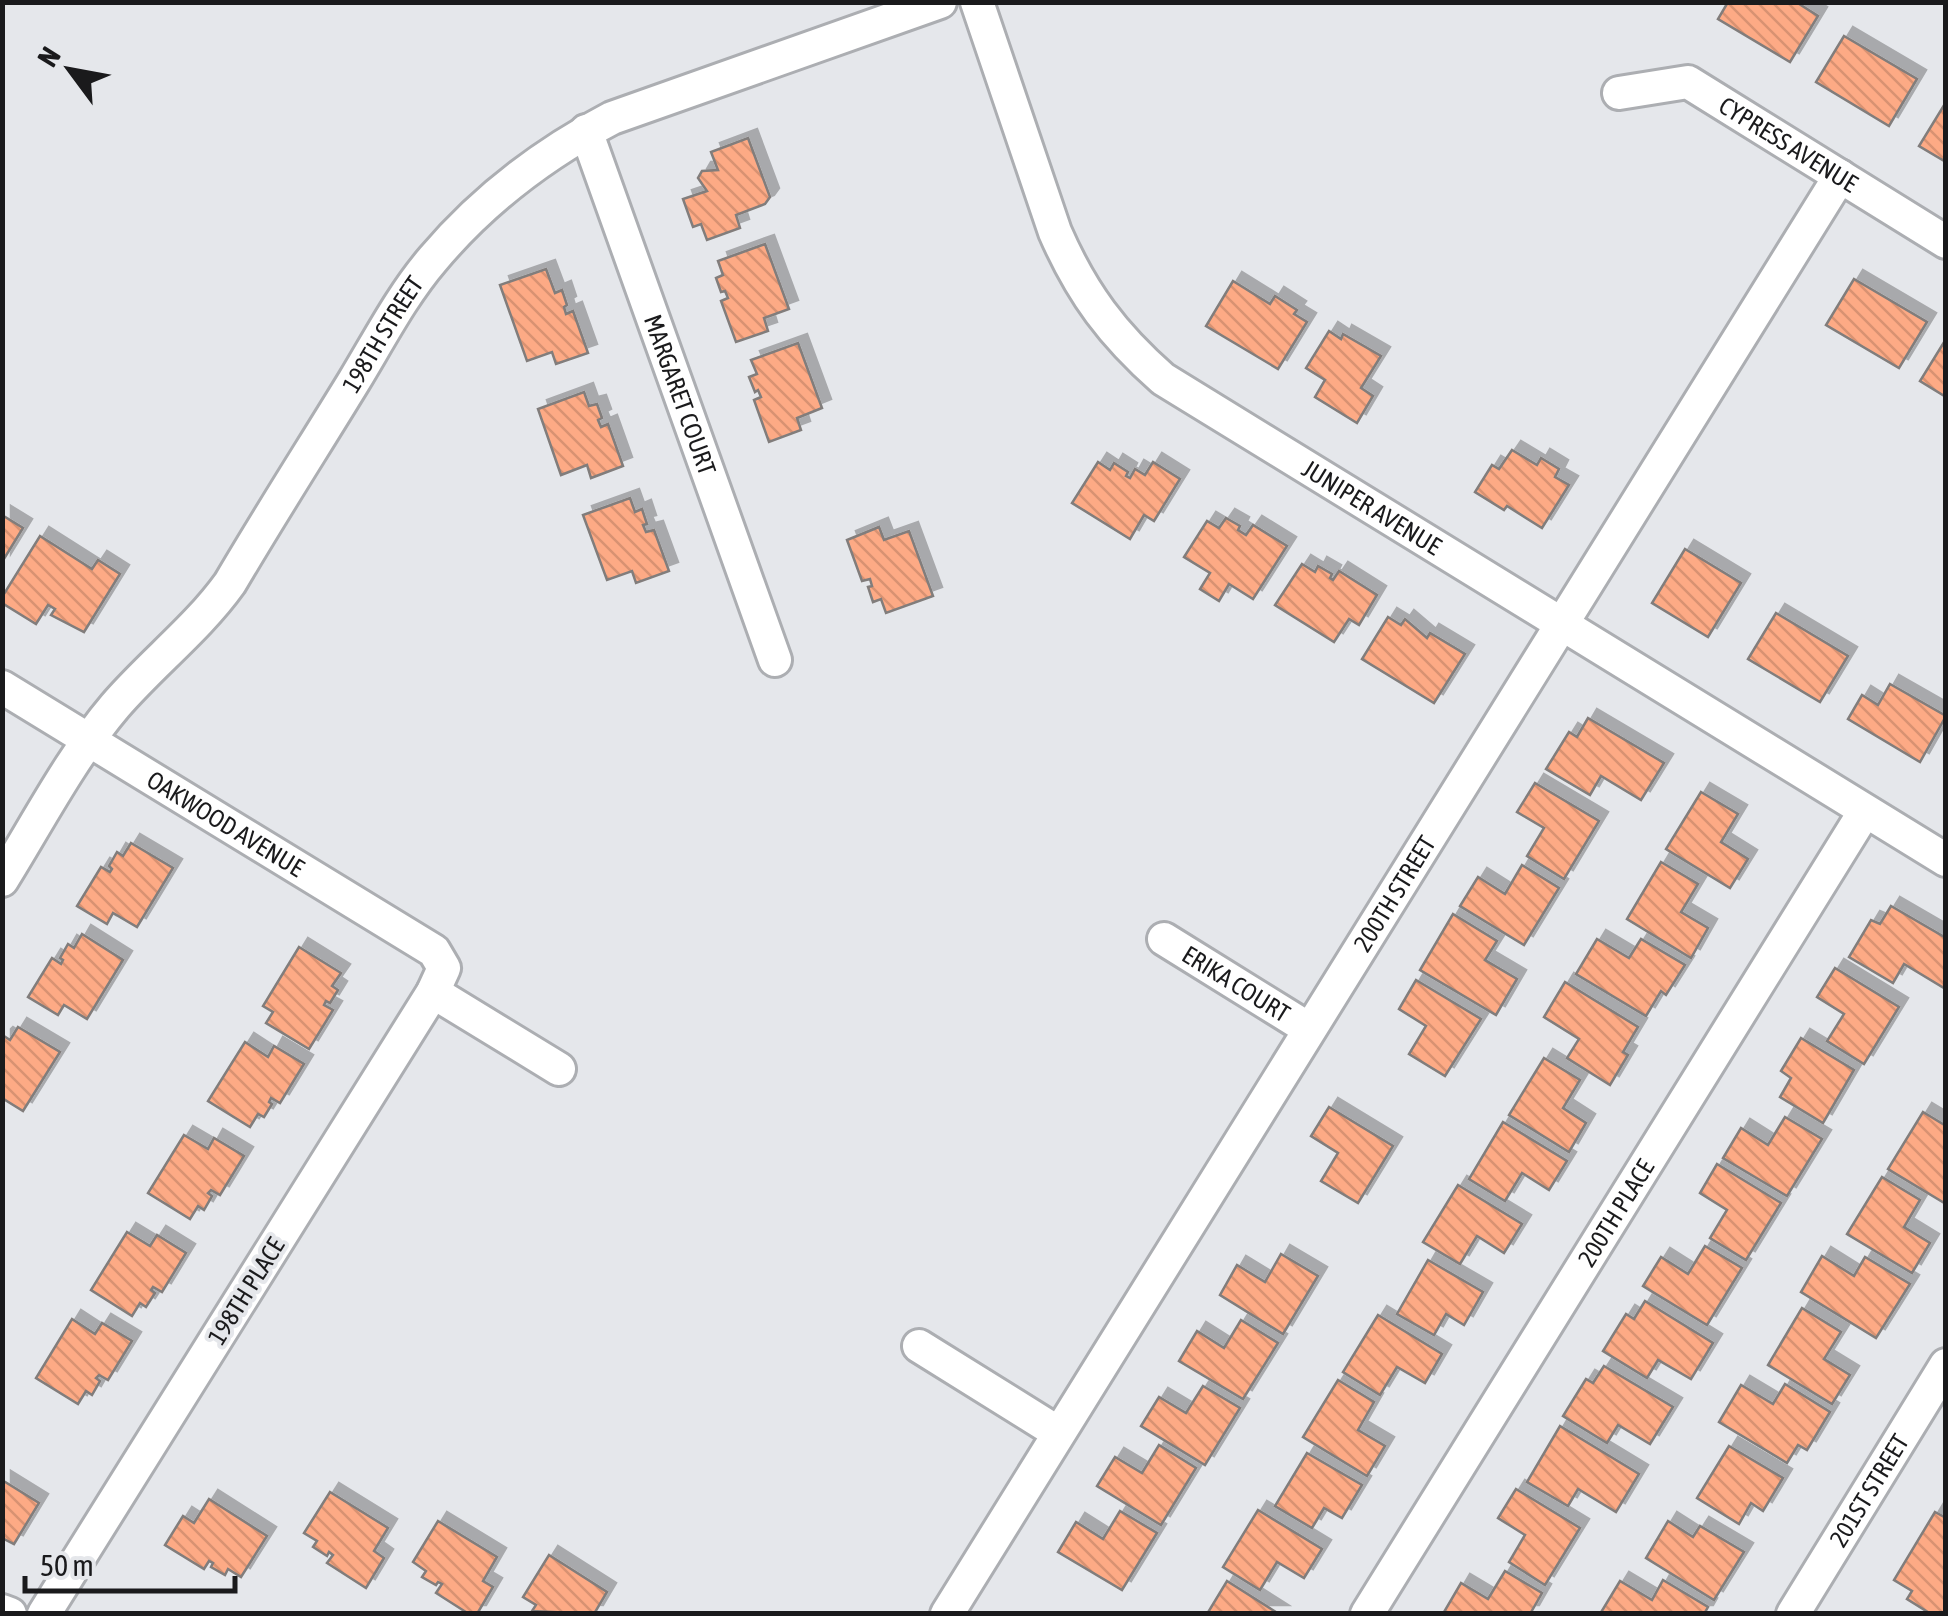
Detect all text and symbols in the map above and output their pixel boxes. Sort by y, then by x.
north arrow [20,20,120,120]
text: N [31,41,67,72]
street label: CYPRESS AVENUE [1714,91,1863,198]
street label: 198TH STREET [337,271,429,397]
street label: MARGARET COURT [639,311,722,479]
street label: JUNIPER AVENUE [1297,454,1447,561]
street label: OAKWOOD AVENUE [142,765,309,882]
street label: 200TH STREET [1348,831,1441,956]
street label: ERIKA COURT [1177,940,1295,1028]
street label: 200TH PLACE [1572,1154,1660,1271]
street label: 198TH PLACE [202,1232,290,1349]
street label: 201ST STREET [1824,1429,1914,1552]
scale bar [25,1531,235,1593]
text: 50 m [40,1548,94,1582]

